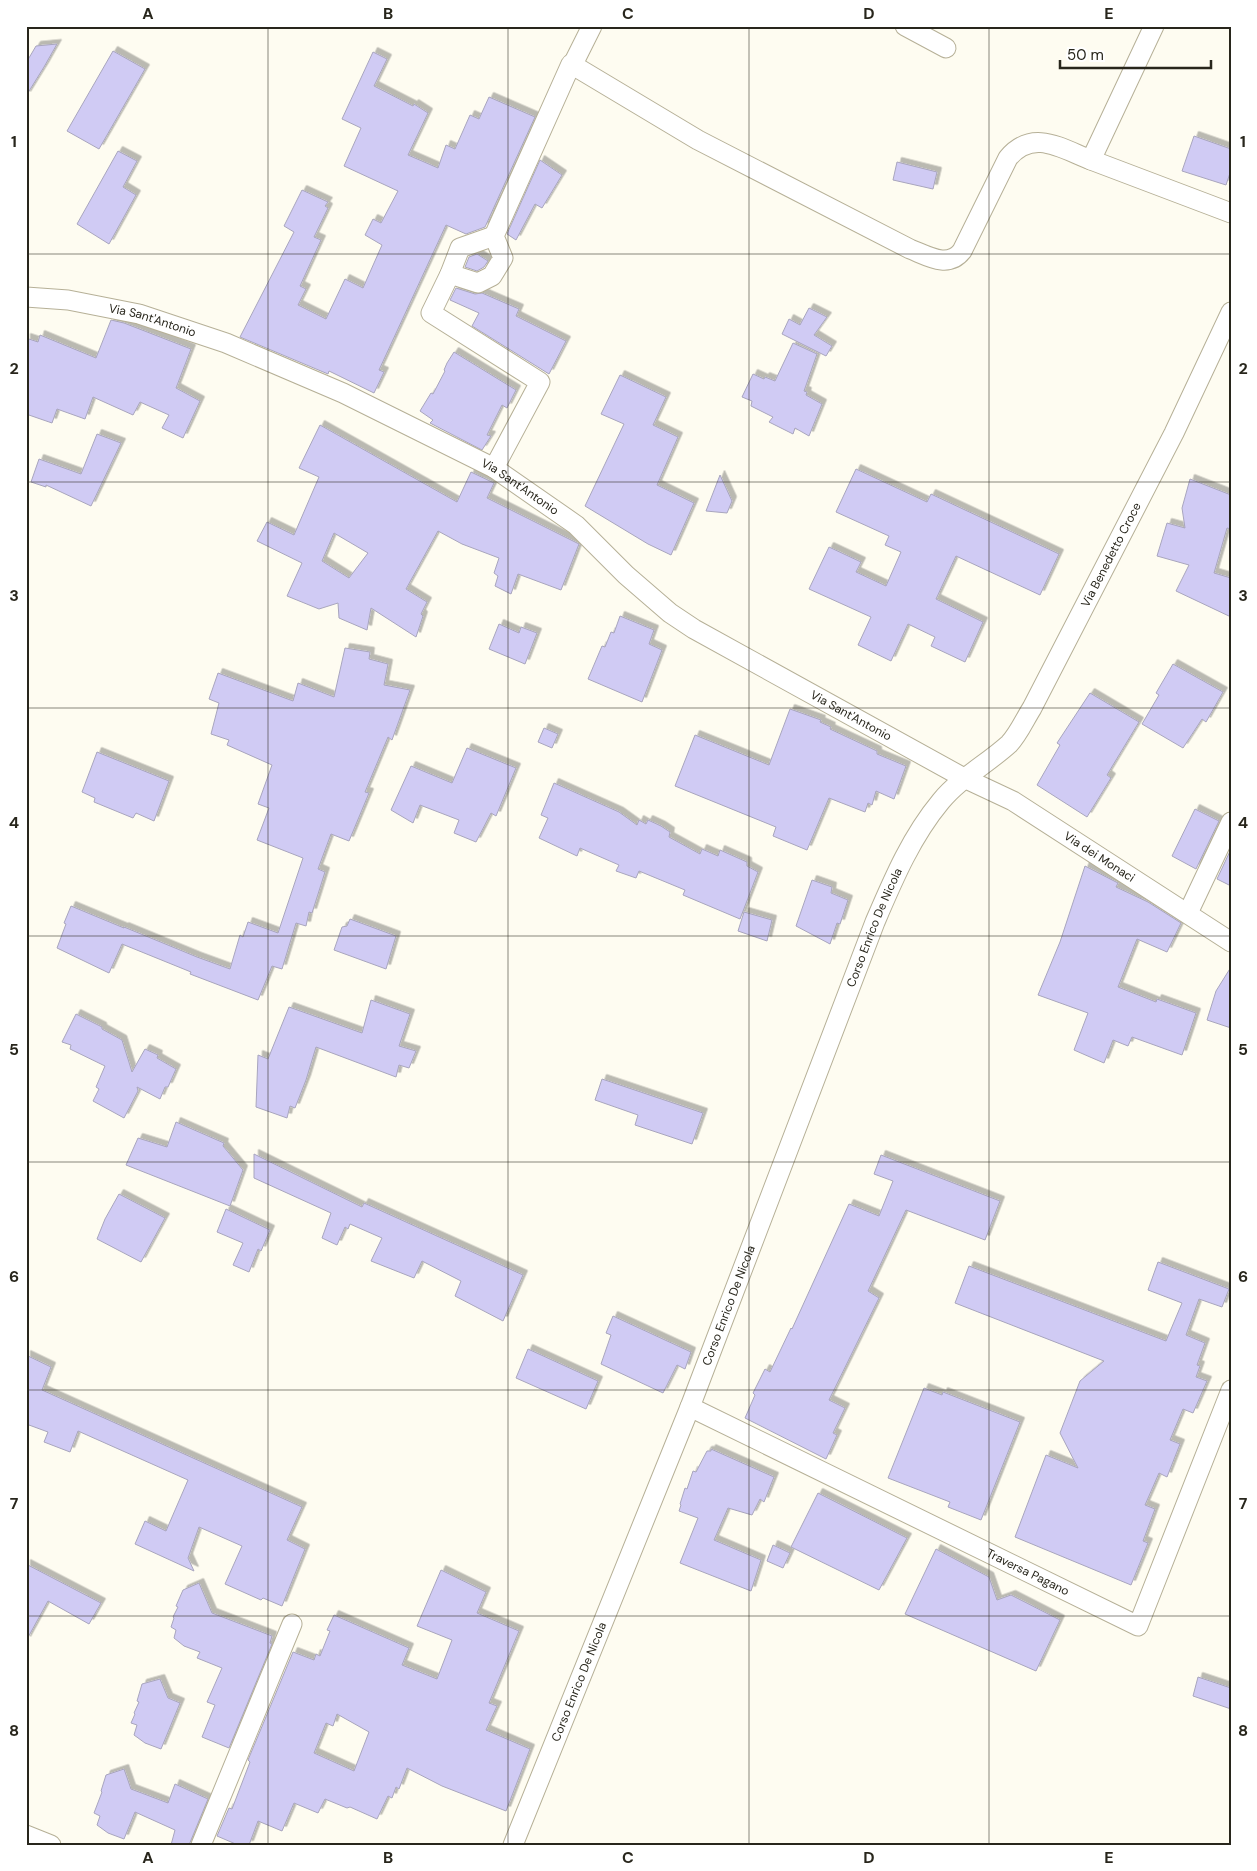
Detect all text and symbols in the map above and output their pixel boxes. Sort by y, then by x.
text: A [142,3,154,24]
text: B [383,3,393,24]
text: C [622,3,634,24]
text: D [863,3,875,24]
text: E [1104,3,1114,24]
scale bar [1060,38,1211,70]
text: 50 m [1067,45,1104,65]
text: 1 [11,131,17,152]
text: 1 [1240,131,1246,152]
street label: Via Sant'Antonio [107,300,198,340]
text: 2 [9,358,19,379]
text: 2 [1238,358,1248,379]
street label: Via Sant'Antonio [479,455,562,519]
street label: Via Benedetto Croce [1077,499,1145,610]
text: 3 [9,585,19,606]
text: 3 [1238,585,1248,606]
street label: Via Sant'Antonio [808,687,895,745]
text: 4 [9,812,19,833]
text: 4 [1238,812,1248,833]
street label: Via dei Monaci [1061,828,1138,886]
street label: Corso Enrico De Nicola [843,865,906,990]
text: 5 [9,1039,19,1060]
text: 5 [1238,1039,1248,1060]
street label: Corso Enrico De Nicola [699,1243,759,1368]
text: 6 [9,1266,19,1287]
text: 6 [1238,1266,1248,1287]
text: 7 [10,1493,19,1514]
text: 7 [1239,1493,1248,1514]
street label: Traversa Pagano [984,1545,1072,1599]
street label: Corso Enrico De Nicola [548,1620,610,1744]
text: 8 [9,1720,19,1741]
text: 8 [1238,1720,1248,1741]
text: A [142,1847,154,1868]
text: B [383,1847,393,1868]
text: C [622,1847,634,1868]
text: D [863,1847,875,1868]
text: E [1104,1847,1114,1868]

